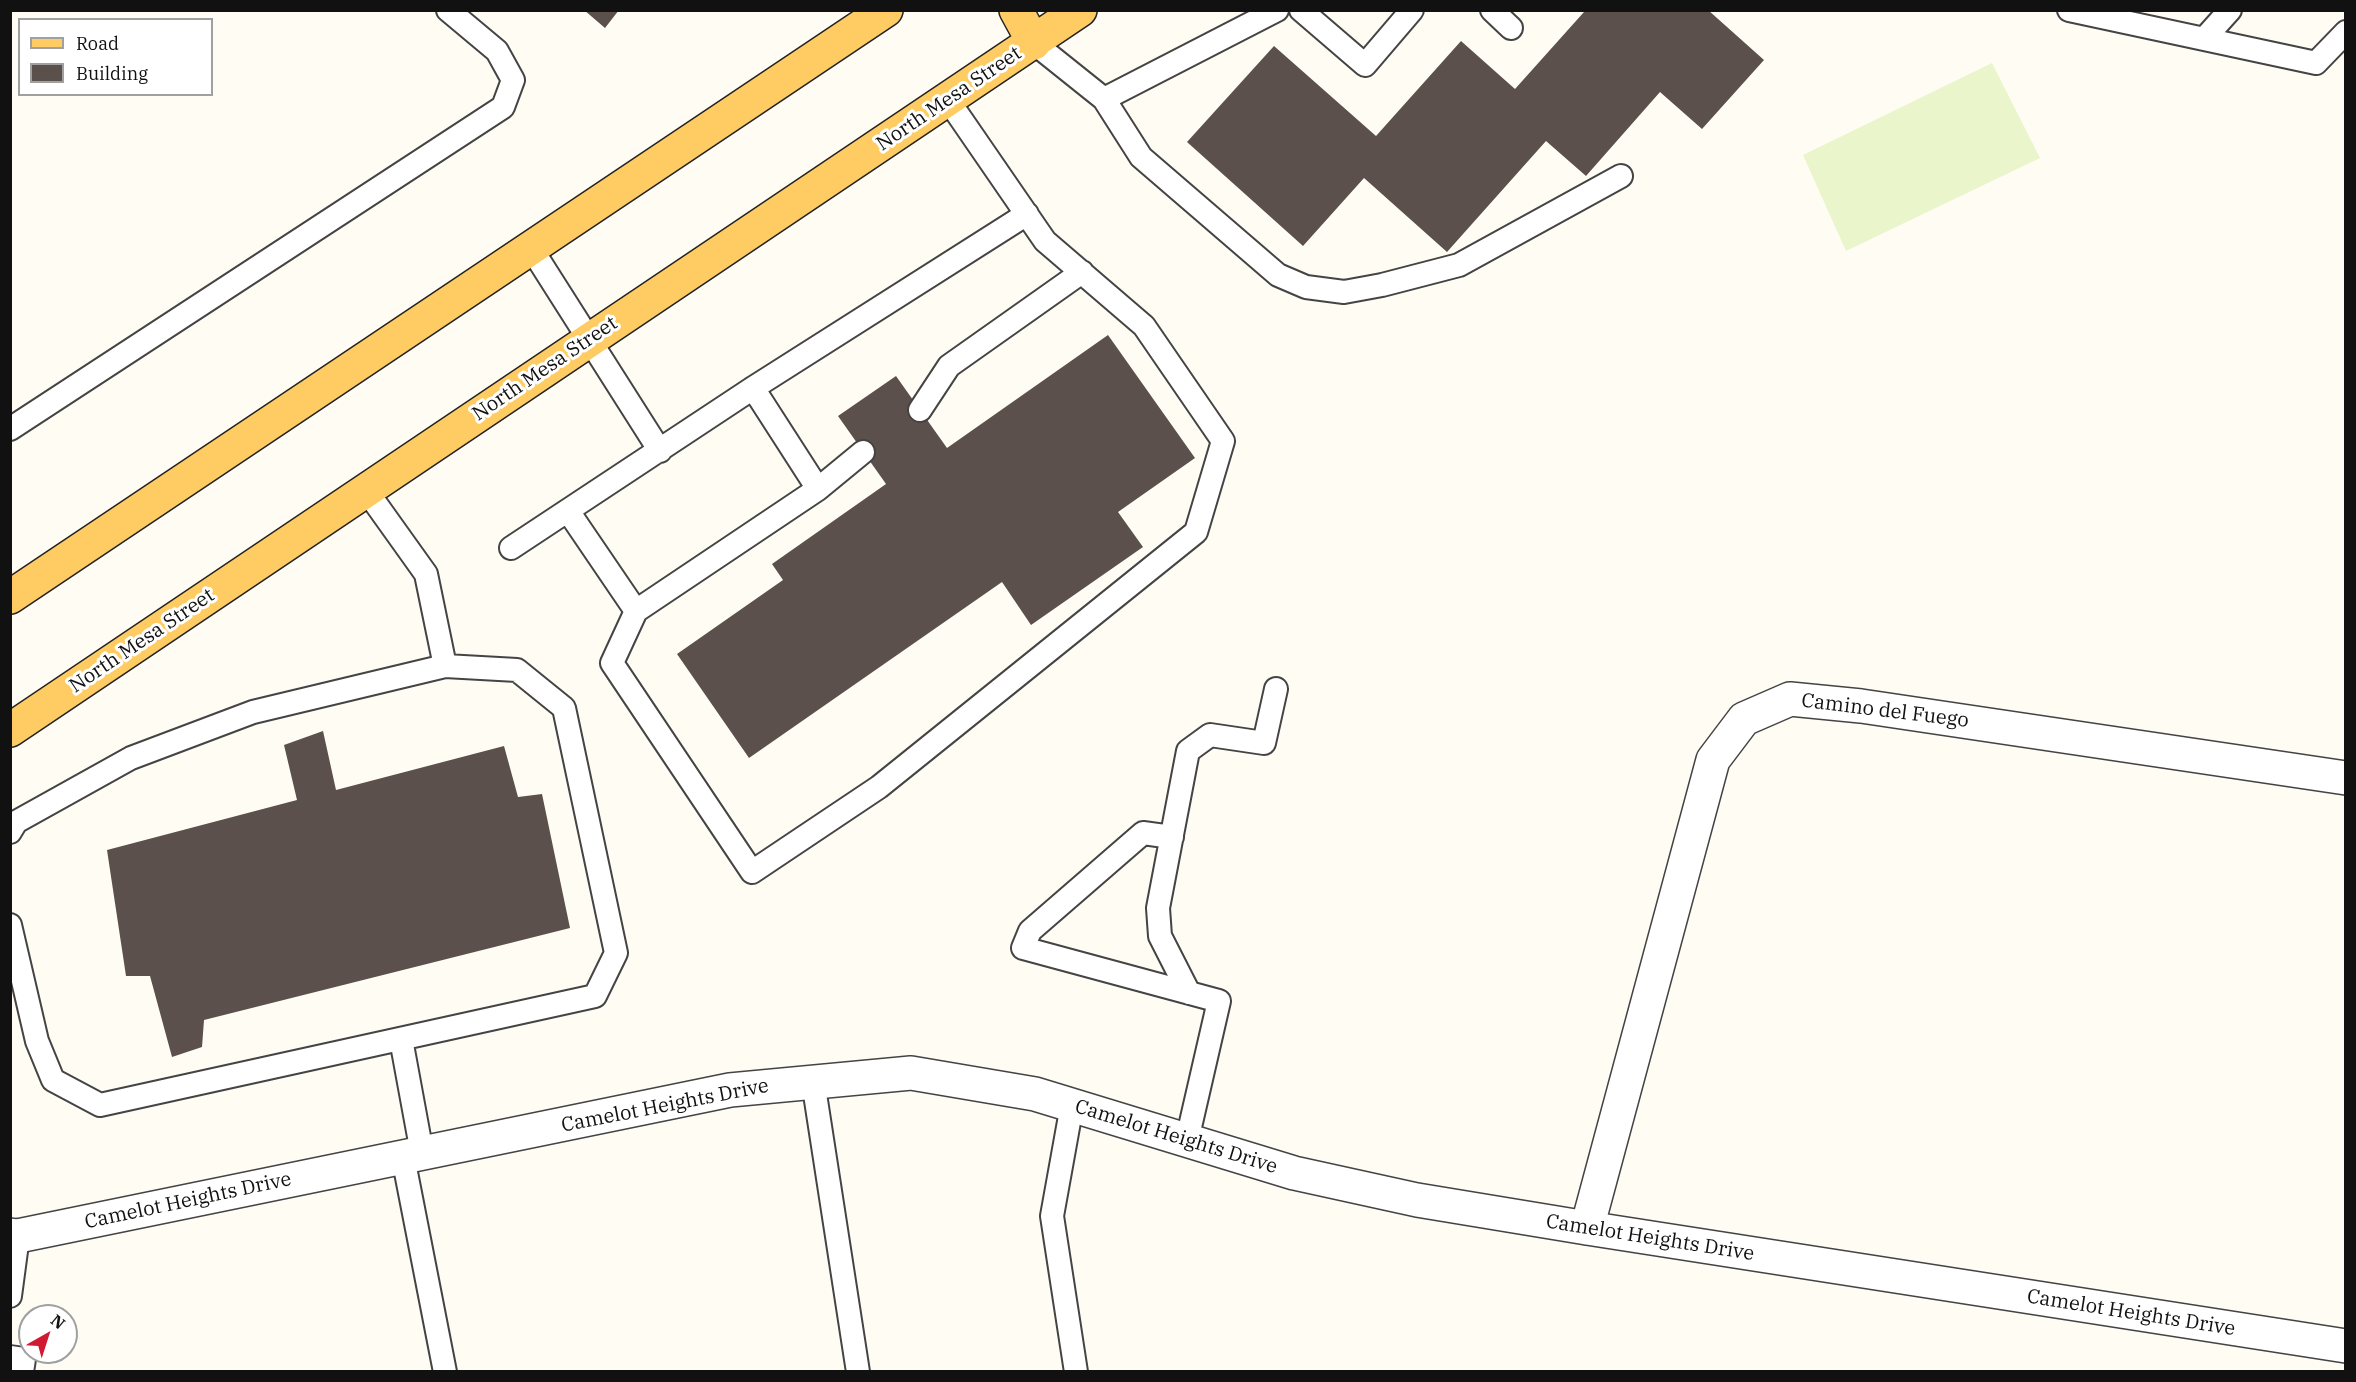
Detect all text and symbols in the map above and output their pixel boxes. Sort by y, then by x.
legend [18,18,213,96]
text: Road [76,32,119,55]
street label: North Mesa Street [872,42,1026,156]
text: Building [76,62,148,85]
street label: North Mesa Street [468,312,622,426]
street label: North Mesa Street [65,584,219,698]
street label: Camino del Fuego [1800,689,1970,733]
street label: Camelot Heights Drive [559,1074,771,1138]
street label: Camelot Heights Drive [1072,1095,1280,1179]
street label: Camelot Heights Drive [83,1167,293,1235]
street label: Camelot Heights Drive [1544,1210,1756,1266]
street label: Camelot Heights Drive [2025,1285,2237,1341]
north arrow [18,1304,78,1364]
text: N [47,1310,69,1333]

